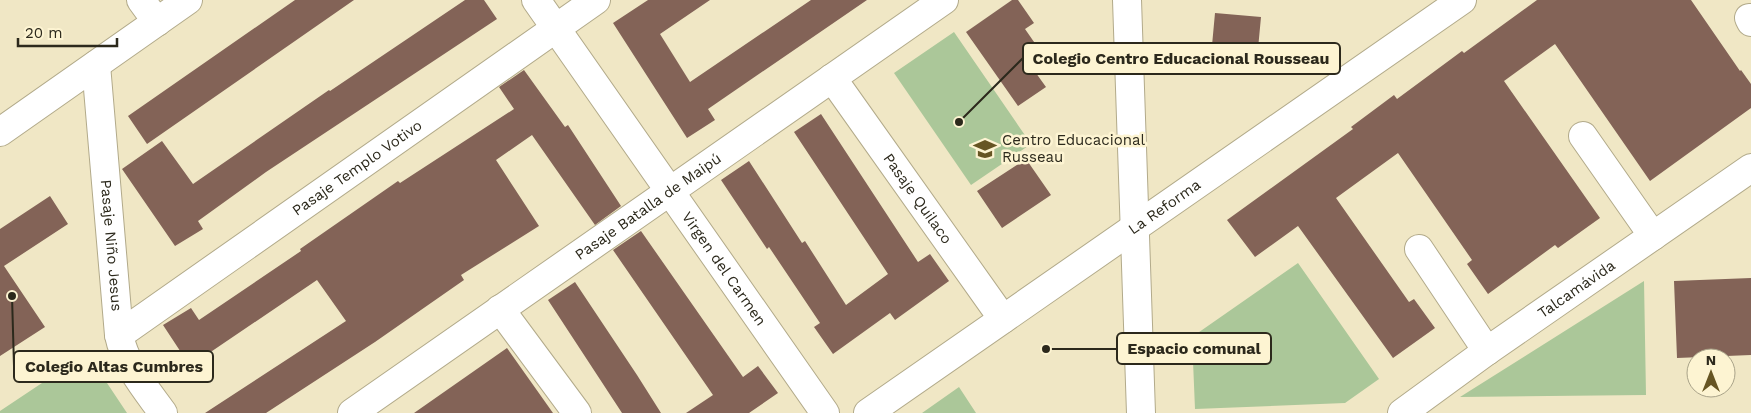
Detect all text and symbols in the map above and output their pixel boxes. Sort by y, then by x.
scale bar [18,15,116,47]
text: 20 m [25,24,63,42]
callout: Colegio Centro Educacional Rousseau [1023,43,1340,74]
text: Colegio Centro Educacional Rousseau [1033,49,1329,68]
street label: Pasaje Templo Votivo [289,116,426,220]
place label: Centro Educacional Russeau [1002,131,1145,166]
school or university icon: Centro Educacional Russeau [972,136,998,162]
street label: Pasaje Batalla de Maipú [571,149,725,264]
street label: Pasaje Quilaco [879,150,956,247]
street label: La Reforma [1125,175,1205,238]
street label: Pasaje Niño Jesus [97,179,126,312]
street label: Virgen del Carmen [678,208,770,329]
street label: Talcamávida [1534,256,1619,322]
callout: Espacio comunal [1117,333,1271,364]
text: Espacio comunal [1127,339,1262,358]
north arrow [1686,348,1736,398]
callout: Colegio Altas Cumbres [14,351,213,382]
text: N [1706,352,1716,368]
text: Colegio Altas Cumbres [25,357,204,376]

